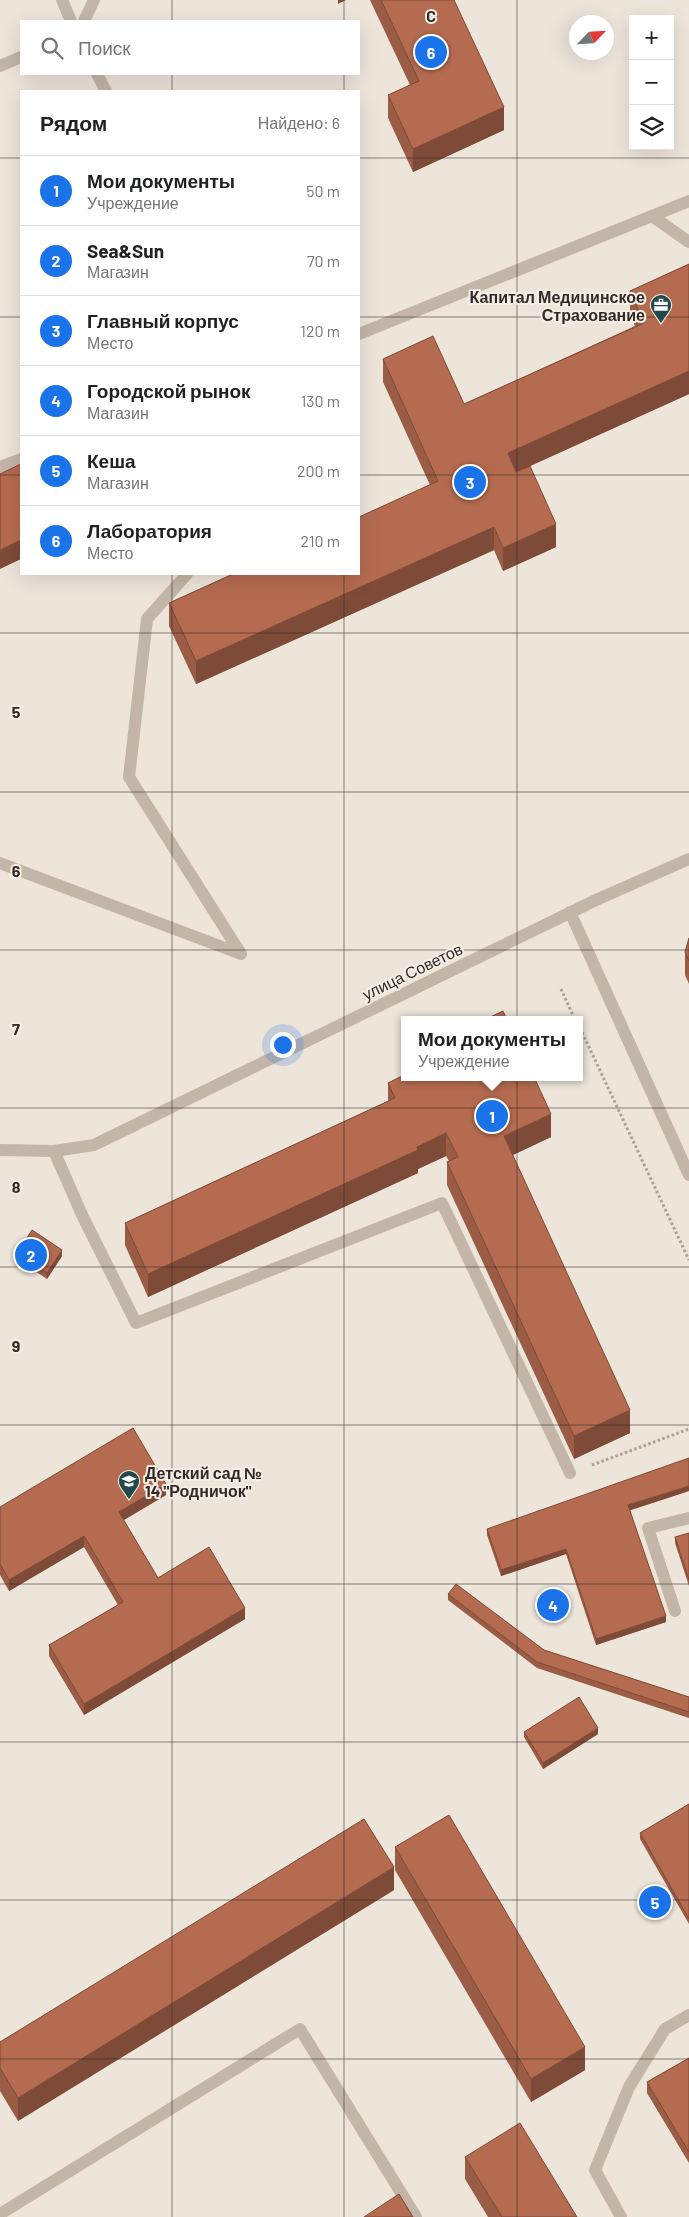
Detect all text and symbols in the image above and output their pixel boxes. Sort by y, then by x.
text: C [426,6,436,25]
north arrow [569,15,614,60]
map controls [629,15,674,150]
button: + [629,15,674,60]
search box [20,20,360,75]
pin: 6 [415,33,447,71]
icon: search [38,34,66,62]
text: Поиск [78,36,131,59]
button: − [629,60,674,105]
button: layers [629,105,674,150]
text: Рядом [40,110,107,135]
text: Найдено: 6 [258,113,340,132]
text: Мои документы [87,169,235,192]
text: 1 [53,181,59,200]
text: 50 m [306,181,340,200]
text: Учреждение [87,193,179,212]
text: Sea&Sun [87,239,164,262]
text: 2 [52,251,60,270]
text: 70 m [307,251,340,270]
text: Магазин [87,262,149,281]
place label: Капитал Медицинское Страхование [470,287,645,324]
office icon: Капитал Медицинское Страхование [649,293,673,324]
text: Главный корпус [87,309,239,332]
text: 3 [52,321,60,340]
text: 120 m [300,321,340,340]
text: Место [87,333,133,352]
text: Городской рынок [87,379,251,402]
text: 4 [51,391,61,410]
text: 130 m [301,391,340,410]
text: Магазин [87,403,149,422]
text: Кеша [87,449,136,472]
text: 5 [52,461,60,480]
text: 200 m [297,461,340,480]
pin: 3 [454,463,486,501]
text: Магазин [87,473,149,492]
text: Лаборатория [87,519,212,542]
text: 6 [52,531,60,550]
text: 210 m [301,531,340,550]
text: Место [87,543,133,562]
text: 5 [12,702,21,721]
text: 6 [12,861,21,880]
street label: улица Советов [359,939,465,1003]
popup [401,1016,583,1081]
text: 7 [12,1019,20,1038]
text: Мои документы [418,1027,566,1050]
your location [270,1032,296,1058]
text: Учреждение [418,1051,510,1070]
pin: 1 [476,1097,508,1135]
text: 8 [12,1177,21,1196]
pin: 2 [15,1236,47,1274]
text: 9 [12,1336,20,1355]
place label: Детский сад № 14 "Родничок" [145,1463,262,1500]
school or university icon: Детский сад № 14 "Родничок" [117,1469,141,1500]
pin: 4 [537,1586,569,1624]
pin: 5 [639,1883,671,1921]

